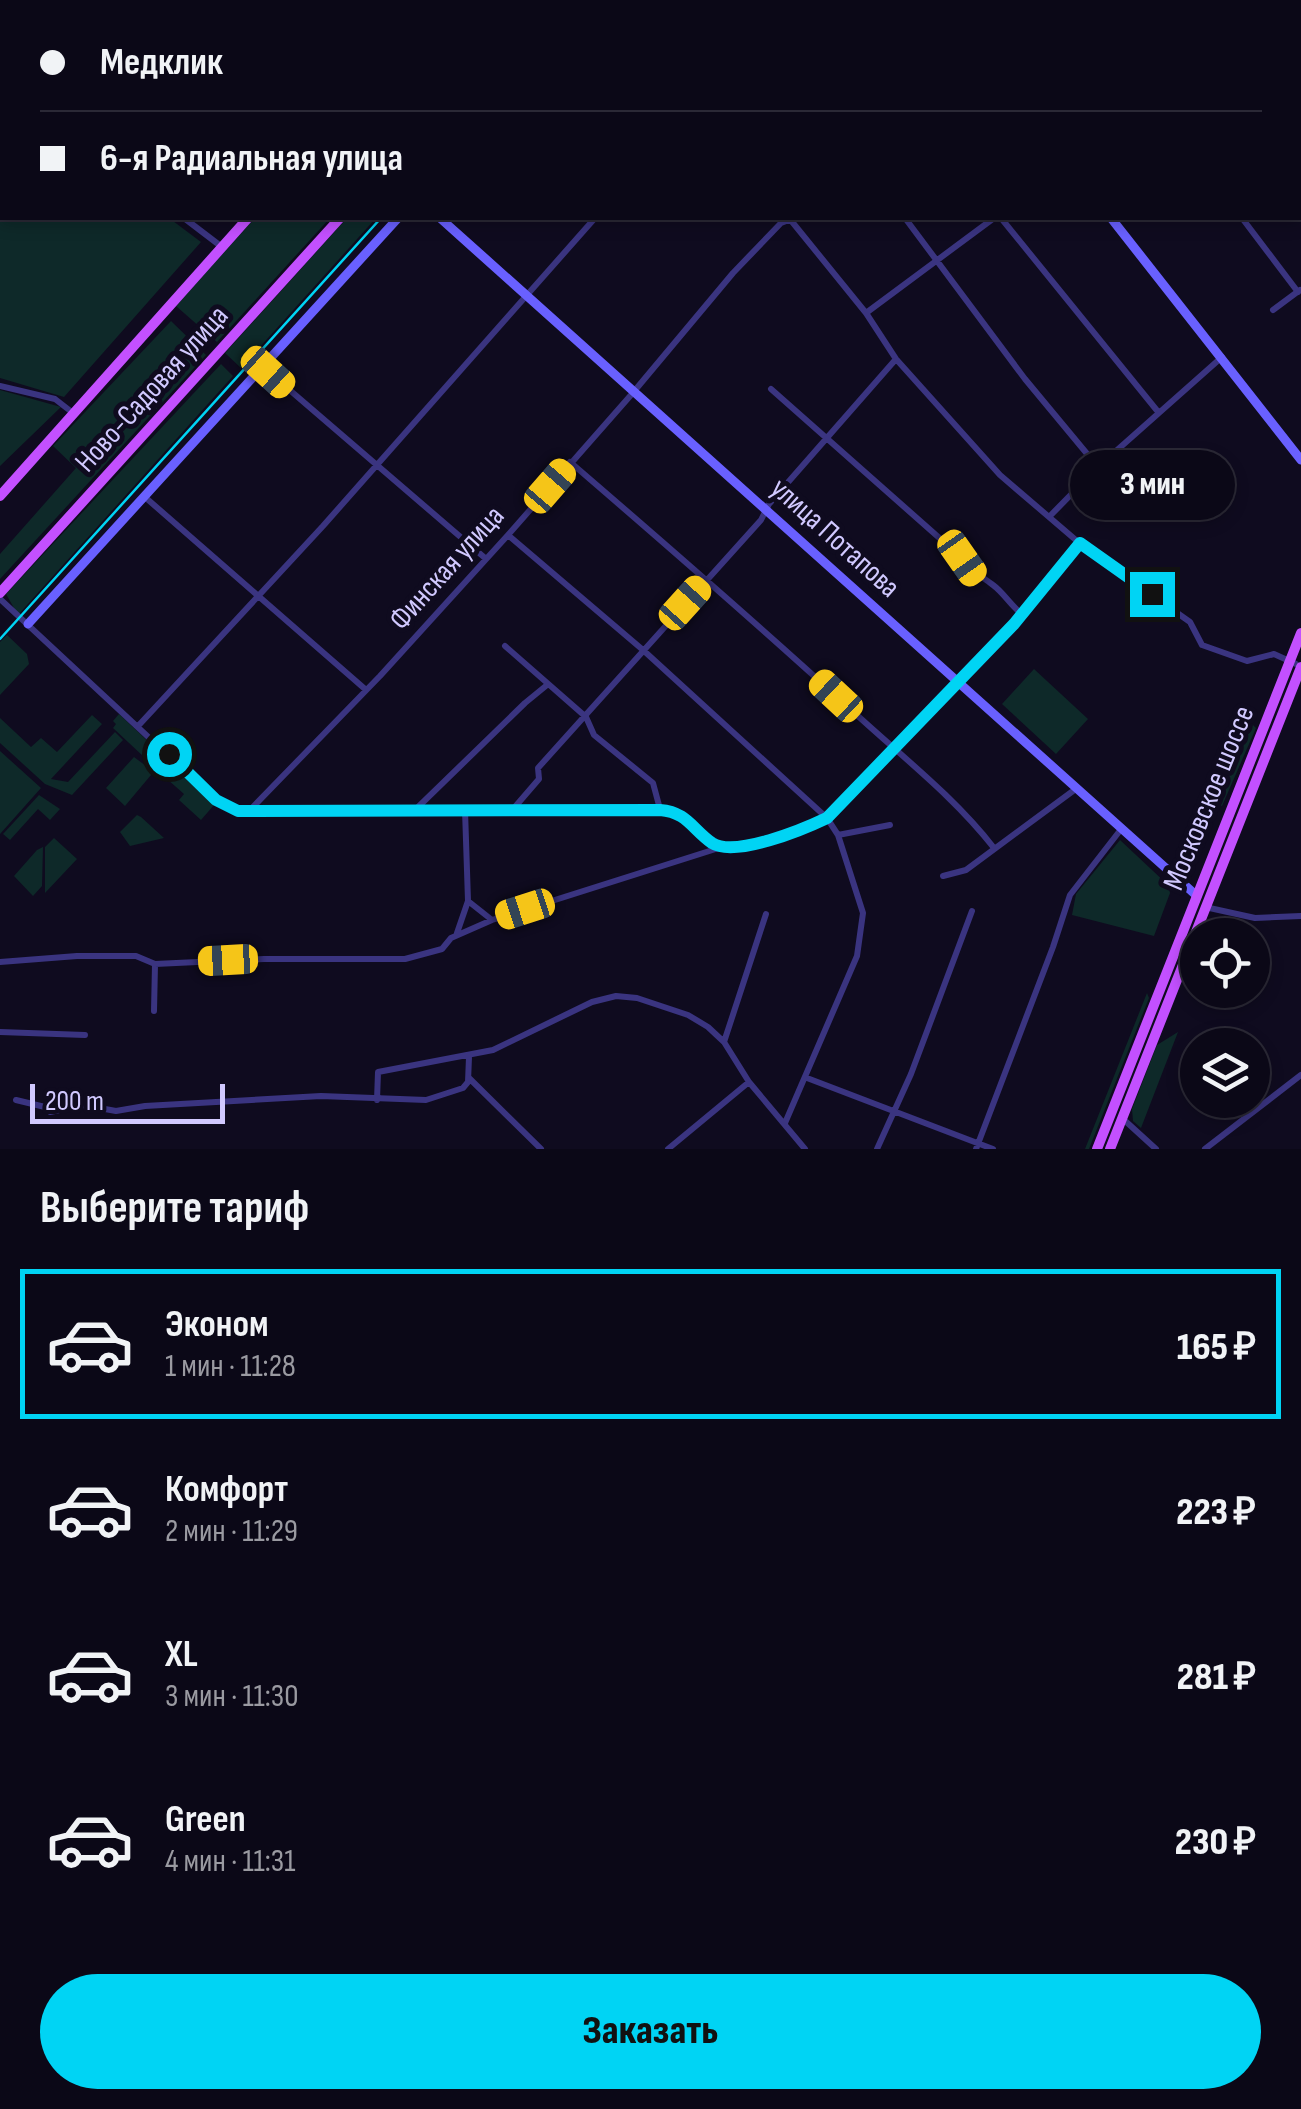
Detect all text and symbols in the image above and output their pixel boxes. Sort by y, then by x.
text: Медклик [100,40,223,85]
text: 6-я Радиальная улица [100,136,403,181]
street label: Ново-Садовая улица [68,298,236,480]
car [236,341,300,403]
callout: 3 мин [1070,449,1234,519]
car [519,454,581,518]
text: 3 мин [1120,465,1185,504]
street label: улица Потапова [763,471,907,605]
street label: Финская улица [382,499,512,637]
car [933,525,991,591]
car [654,571,716,635]
route end [1130,572,1175,617]
car [804,665,868,727]
street label: Московское шоссе [1156,701,1262,895]
route start [147,732,192,777]
car [492,885,558,933]
map controls [1180,918,1270,1118]
button: locate [1180,918,1270,1008]
car [197,943,259,977]
button: layers [1180,1028,1270,1118]
scale bar [30,1079,225,1124]
text: 200 m [45,1085,104,1118]
text: Выберите тариф [40,1181,309,1236]
icon: car [45,1299,135,1389]
text: Эконом [165,1302,269,1347]
text: 165 ₽ [1177,1325,1256,1370]
text: 1 мин · 11:28 [165,1347,296,1386]
icon: car [45,1464,135,1554]
text: Комфорт [165,1467,288,1512]
text: 223 ₽ [1176,1490,1256,1535]
text: 2 мин · 11:29 [165,1512,298,1551]
icon: car [45,1629,135,1719]
text: XL [165,1632,198,1677]
text: 281 ₽ [1177,1655,1256,1700]
text: 3 мин · 11:30 [165,1677,299,1716]
icon: car [45,1794,135,1884]
text: Green [165,1797,246,1842]
text: 230 ₽ [1175,1820,1256,1865]
text: 4 мин · 11:31 [165,1842,295,1881]
button: Заказать [40,1974,1261,2089]

